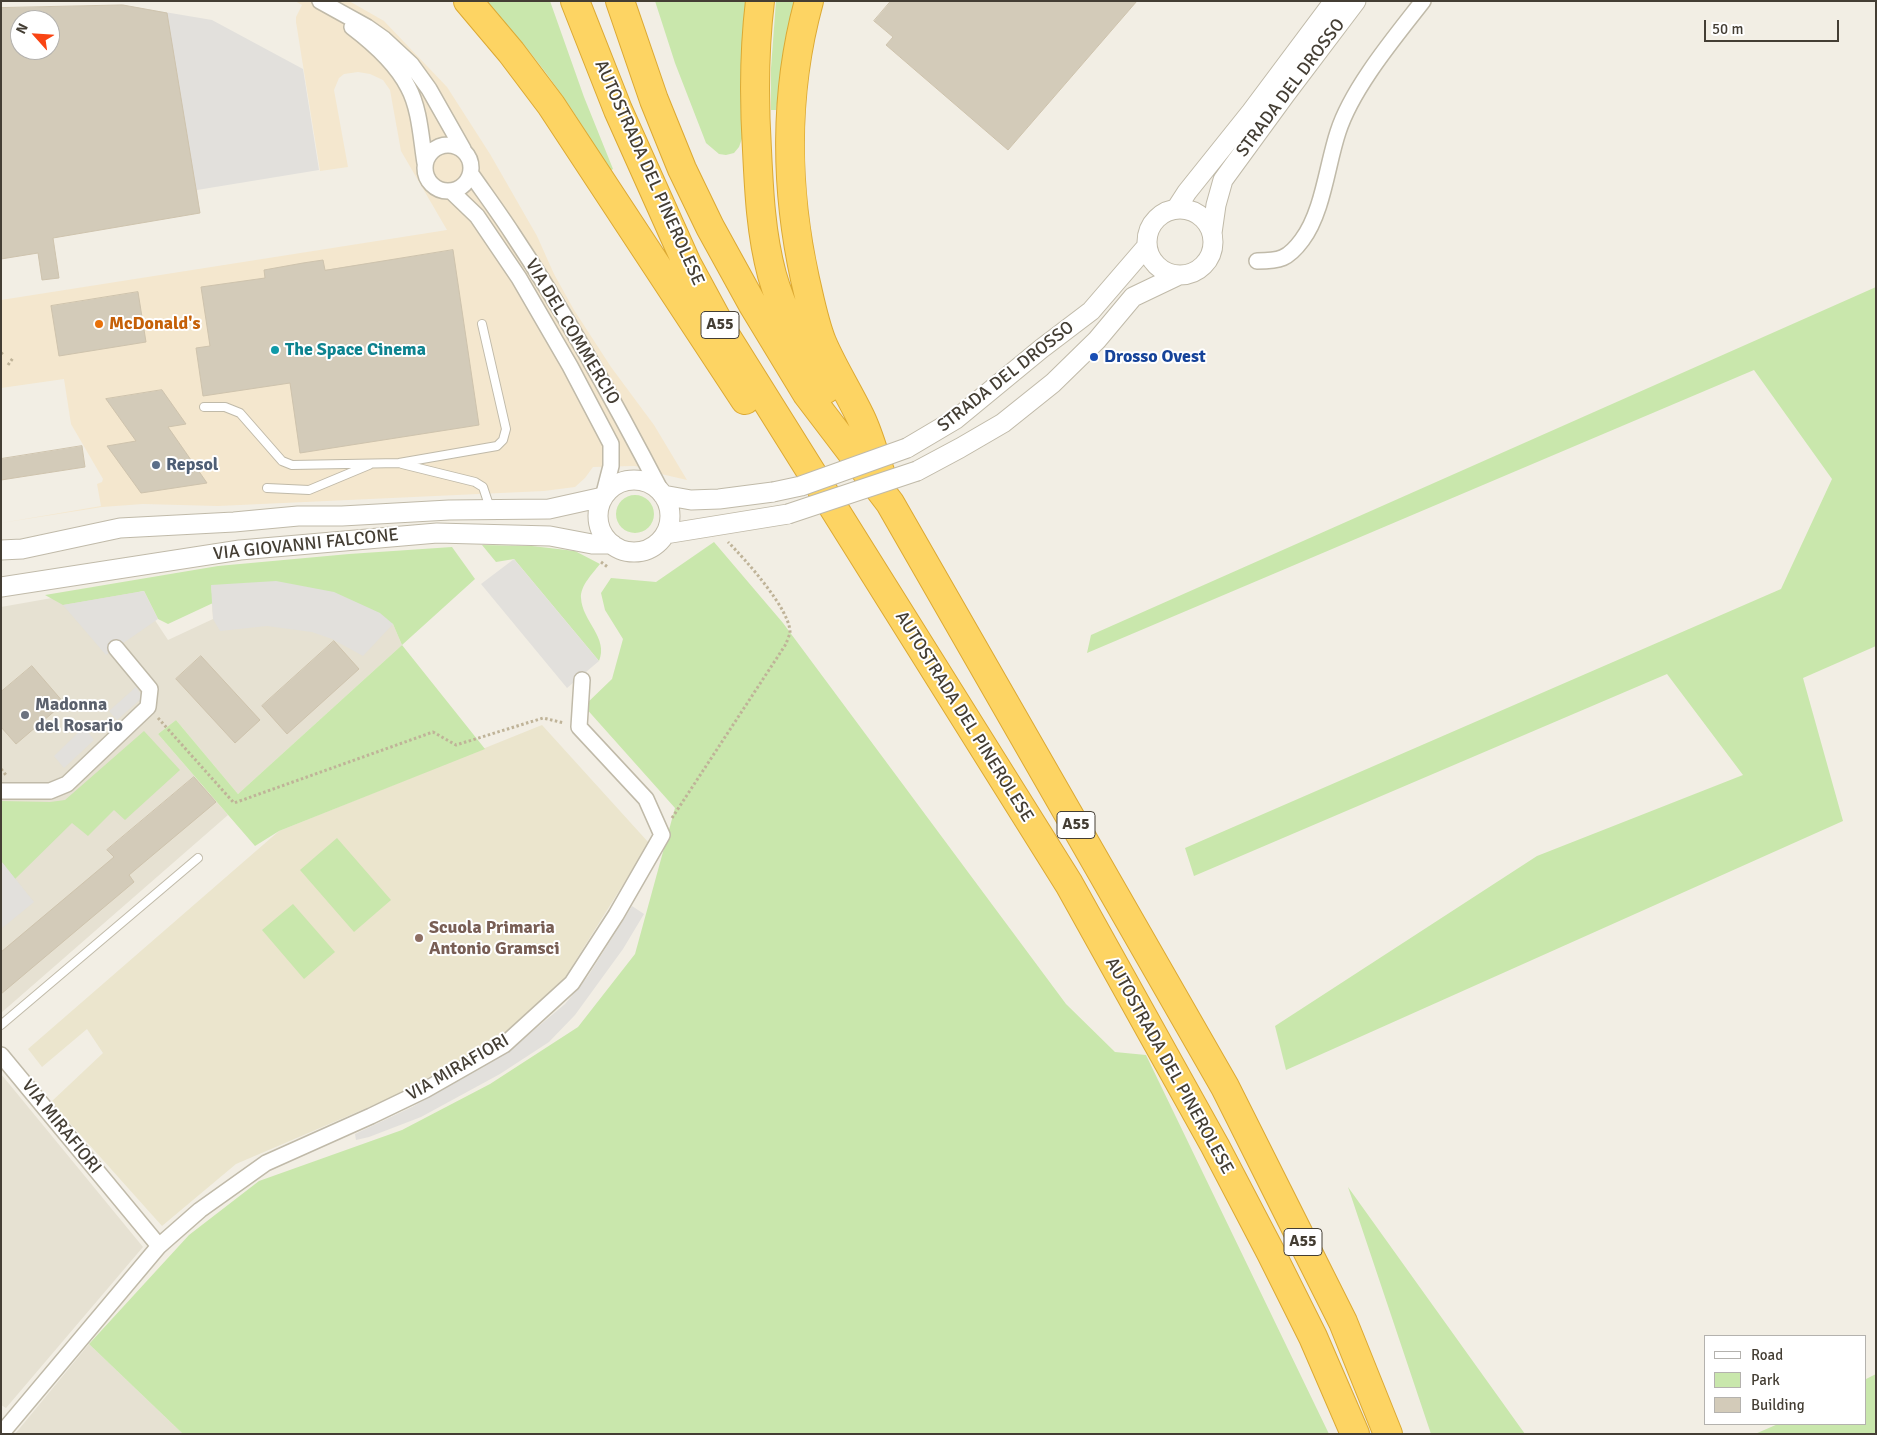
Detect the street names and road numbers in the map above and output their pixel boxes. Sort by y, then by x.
street label: STRADA DEL DROSSO [1232,15,1350,161]
street label: AUTOSTRADA DEL PINEROLESE [589,57,709,289]
street label: VIA DEL COMMERCIO [520,255,624,409]
road number: A55 [701,312,739,338]
street label: STRADA DEL DROSSO [933,317,1079,437]
street label: VIA GIOVANNI FALCONE [212,525,400,565]
street label: AUTOSTRADA DEL PINEROLESE [890,608,1038,826]
road number: A55 [1057,812,1095,838]
street label: AUTOSTRADA DEL PINEROLESE [1100,954,1238,1178]
street label: VIA MIRAFIORI [403,1030,513,1106]
street label: VIA MIRAFIORI [16,1076,106,1178]
road number: A55 [1284,1228,1322,1256]

